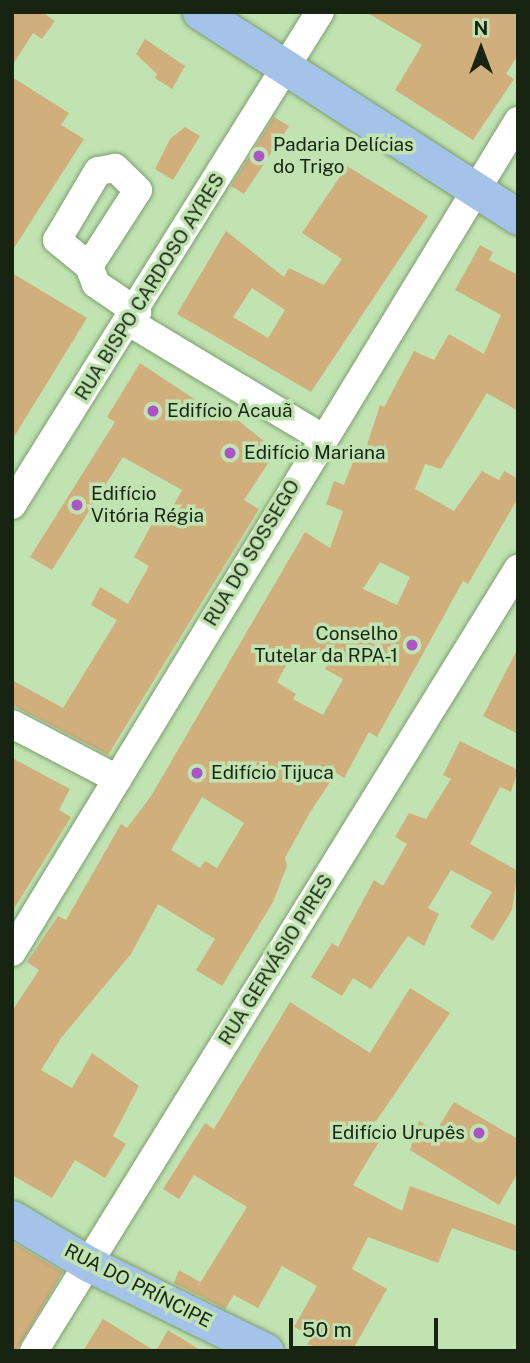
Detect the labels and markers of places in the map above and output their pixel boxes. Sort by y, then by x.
place label: Padaria Delícias do Trigo [273,134,414,178]
marker: Padaria Delícias do Trigo [251,148,267,164]
place label: Edifício Acauã [167,400,293,422]
marker: Edifício Acauã [145,403,161,419]
place label: Edifício Mariana [244,442,386,464]
marker: Edifício Mariana [222,445,238,461]
place label: Edifício Vitória Régia [91,483,204,527]
marker: Edifício Vitória Régia [69,497,85,513]
place label: Conselho Tutelar da RPA-1 [254,623,398,667]
marker: Conselho Tutelar da RPA-1 [404,637,420,653]
place label: Edifício Tijuca [211,762,334,784]
marker: Edifício Tijuca [189,765,205,781]
place label: Edifício Urupês [331,1122,465,1144]
marker: Edifício Urupês [471,1125,487,1141]

